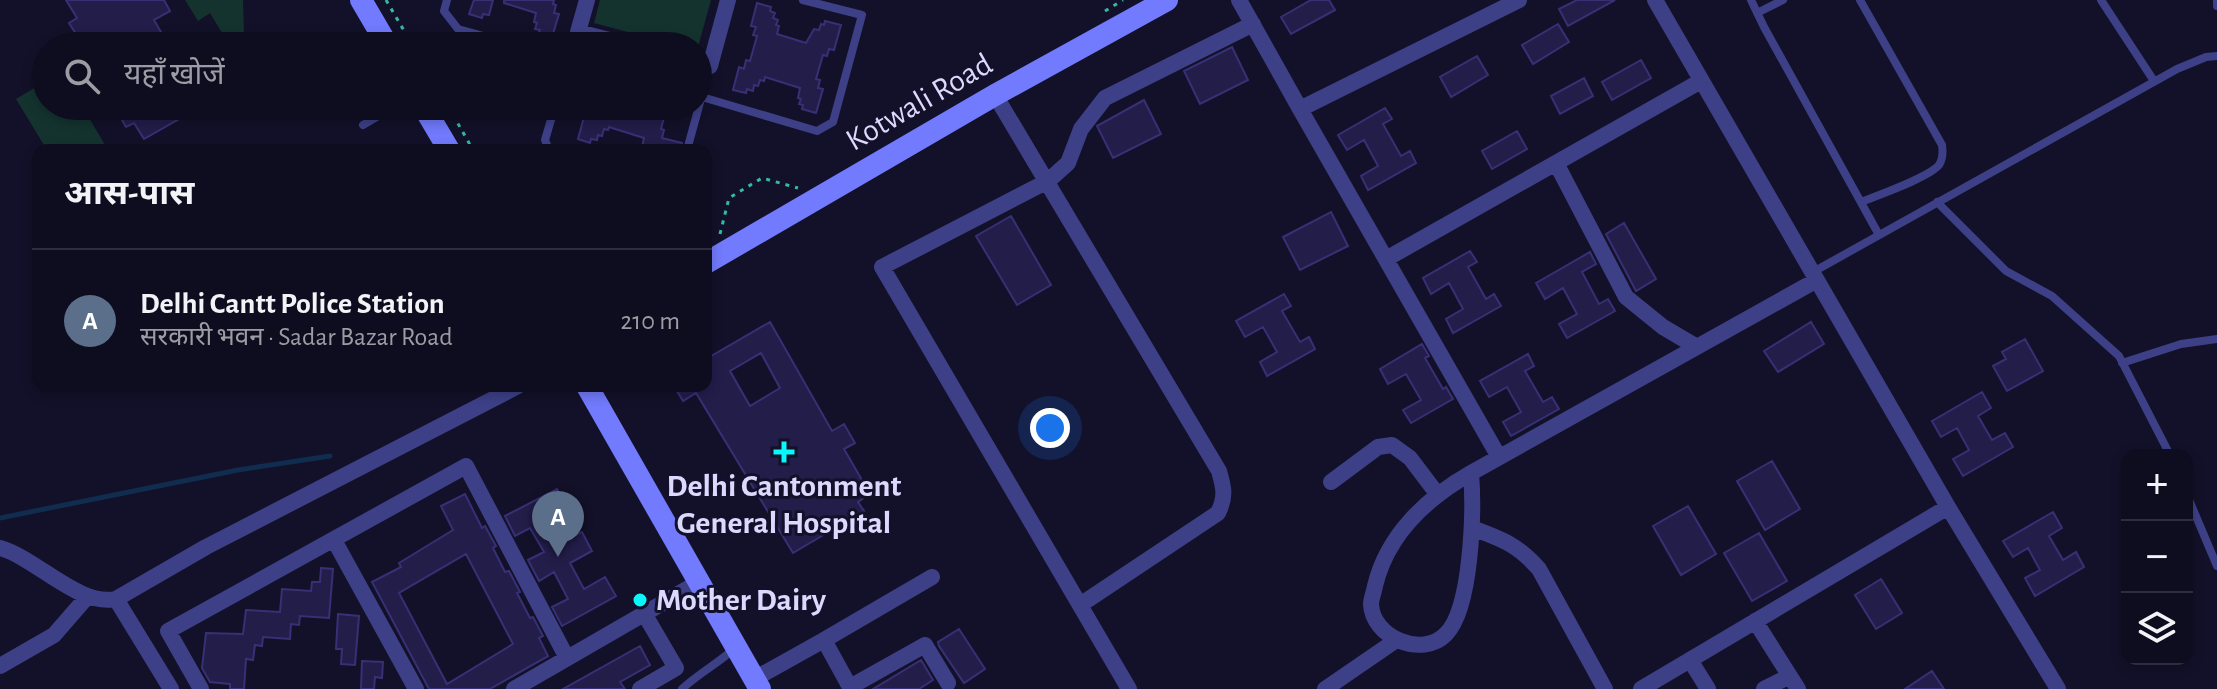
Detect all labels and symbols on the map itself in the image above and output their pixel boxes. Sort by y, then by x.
street label: Kotwali Road [840,47,998,157]
your location [1030,408,1070,448]
marker: Delhi Cantonment General Hospital [773,441,795,463]
place label: Delhi Cantonment General Hospital [667,470,902,539]
pin: A [532,491,584,557]
place label: Mother Dairy [656,584,827,616]
marker: Mother Dairy [631,591,649,609]

